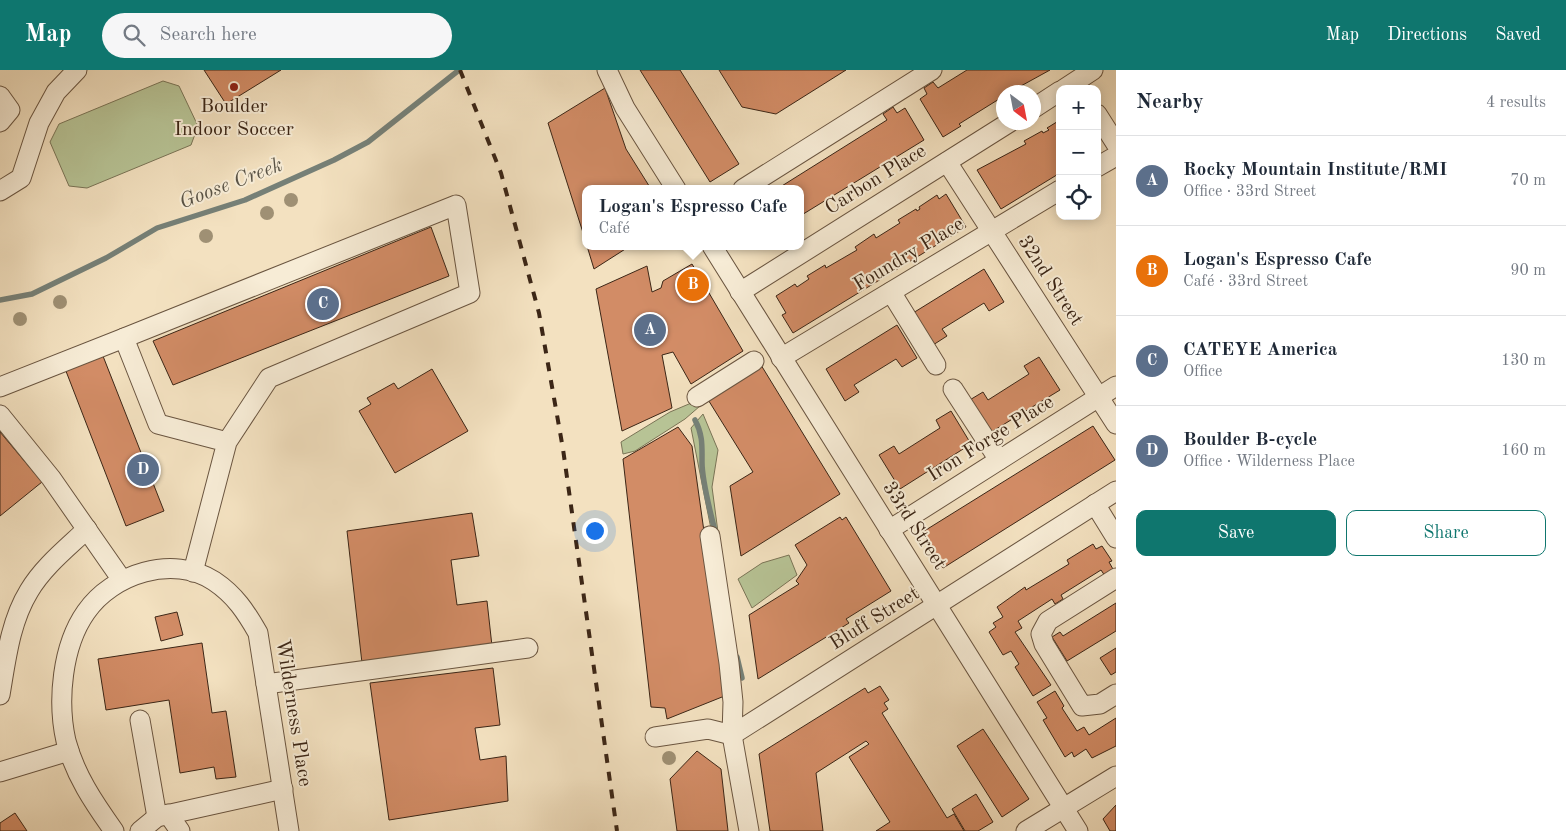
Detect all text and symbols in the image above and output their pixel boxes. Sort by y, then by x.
search box [102,13,452,58]
icon: search [120,21,148,49]
text: Map [25,23,72,47]
text: Search here [160,26,257,45]
text: Map [1326,26,1359,44]
text: Directions [1387,26,1467,44]
text: Saved [1495,26,1541,44]
marker: Boulder Indoor Soccer [228,81,240,93]
north arrow [996,85,1041,130]
map controls [1056,85,1101,220]
button: + [1056,85,1101,130]
text: Nearby [1136,92,1204,113]
text: 4 results [1486,95,1546,111]
place label: Boulder Indoor Soccer [174,97,294,140]
button: − [1056,130,1101,175]
street label: Carbon Place [822,141,930,219]
water label: Goose Creek [176,155,286,213]
text: Rocky Mountain Institute/RMI [1183,161,1447,180]
text: A [1146,173,1158,189]
text: 70 m [1510,173,1546,189]
button: locate [1056,175,1101,220]
text: Office · 33rd Street [1183,184,1316,200]
popup [582,185,804,250]
text: Logan's Espresso Cafe [599,198,787,217]
street label: Foundry Place [850,214,968,296]
text: Café [599,221,630,237]
street label: 32nd Street [1014,232,1086,330]
text: Logan's Espresso Cafe [1183,251,1372,270]
text: B [1146,263,1158,279]
text: 90 m [1510,263,1546,279]
pin: B [677,266,709,304]
text: Café · 33rd Street [1183,274,1308,290]
pin: C [307,285,339,323]
pin: A [634,311,666,349]
text: CATEYE America [1183,341,1337,360]
text: C [1147,353,1157,369]
text: 130 m [1501,353,1546,369]
text: Office [1183,364,1222,380]
street label: Iron Forge Place [924,392,1058,486]
text: Boulder B-cycle [1183,431,1317,450]
text: D [1146,443,1158,459]
text: 160 m [1501,443,1546,459]
pin: D [127,451,159,489]
text: Office · Wilderness Place [1183,454,1355,470]
street label: 33rd Street [878,478,950,574]
button: Save [1136,510,1336,556]
button: Share [1346,510,1546,556]
your location [582,518,608,544]
street label: Bluff Street [827,584,923,654]
street label: Wilderness Place [271,638,315,788]

